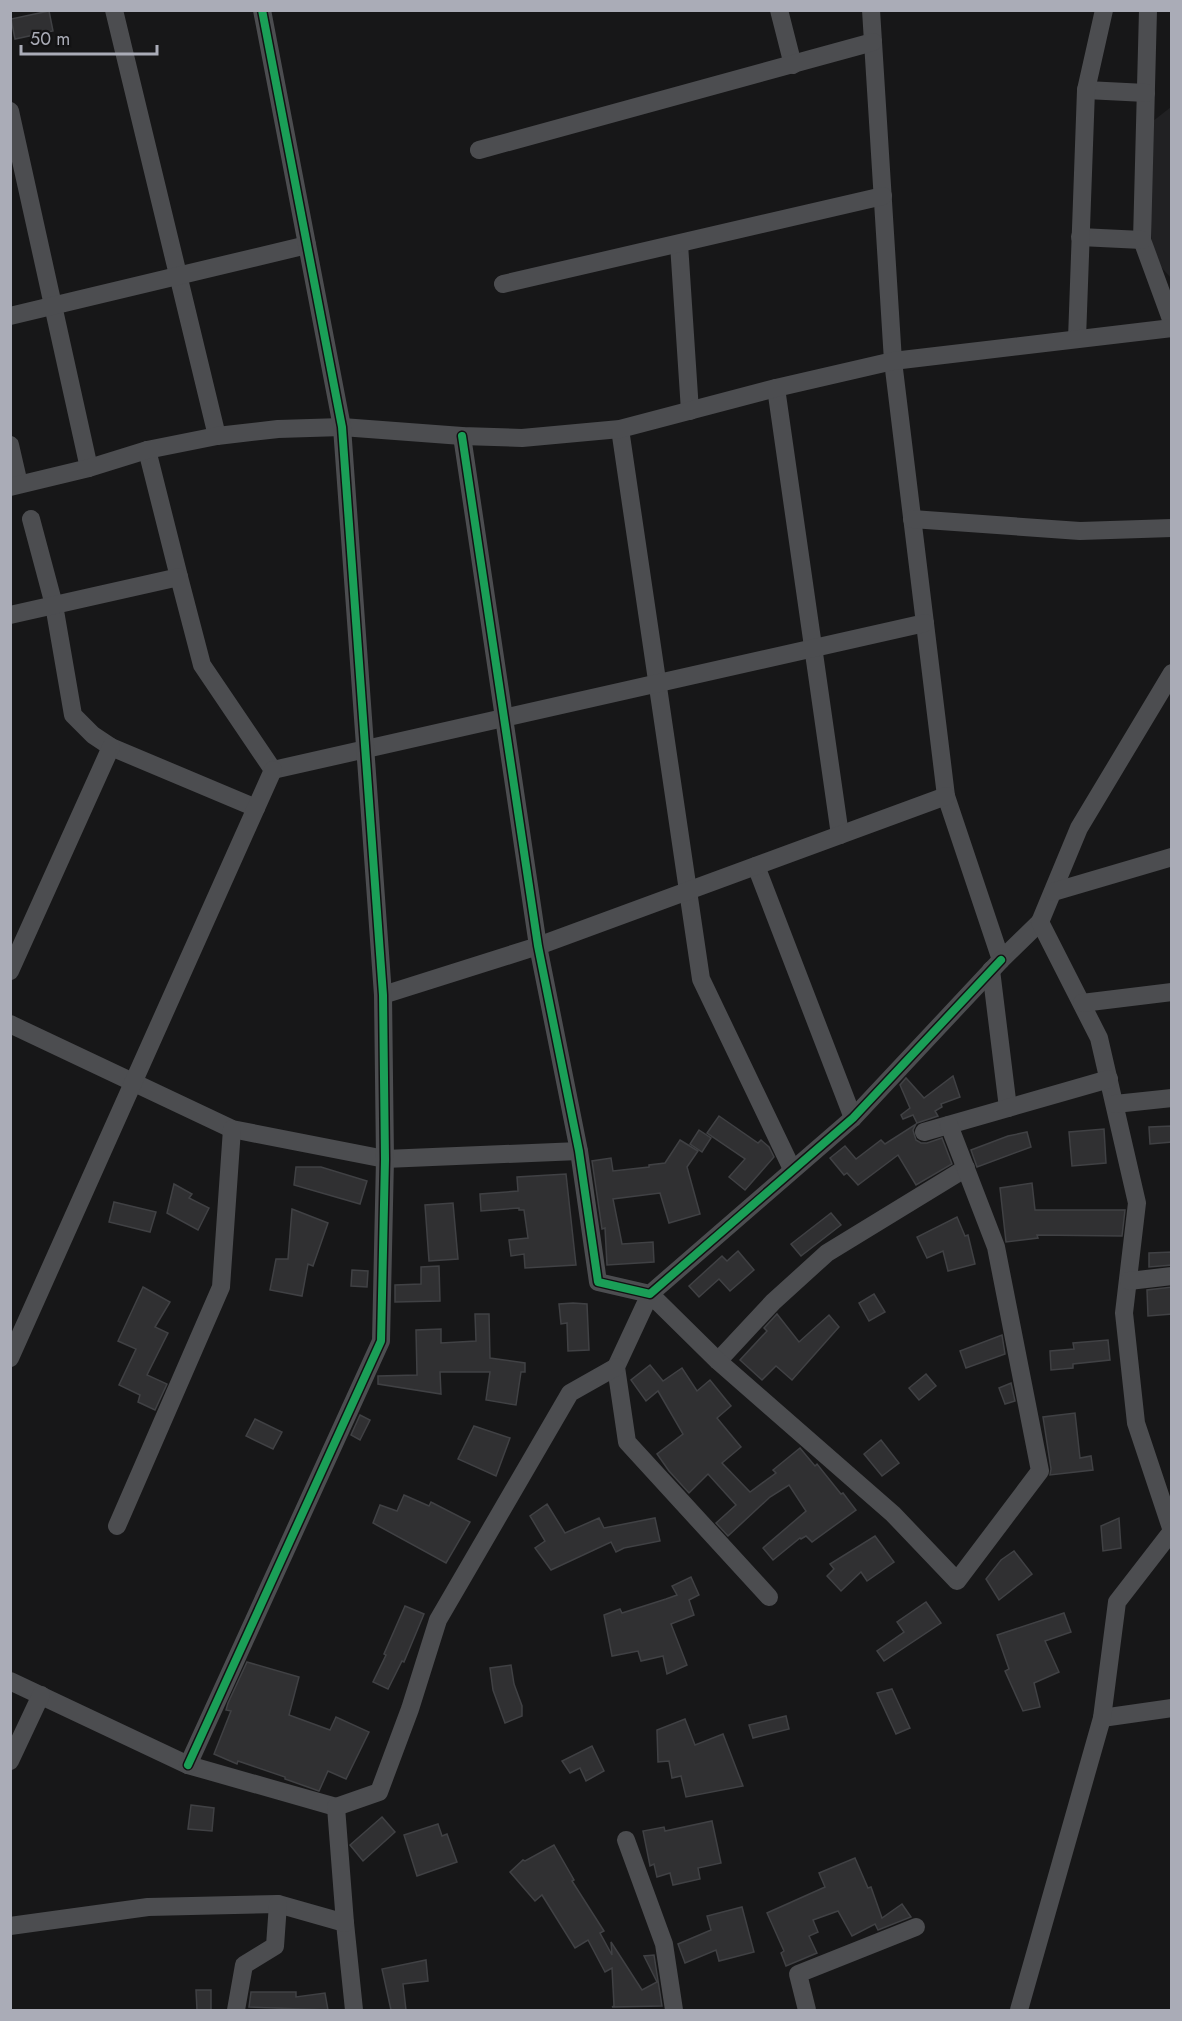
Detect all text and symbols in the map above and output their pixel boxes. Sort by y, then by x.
scale bar [21,18,158,56]
text: 50 m [30,26,70,52]

